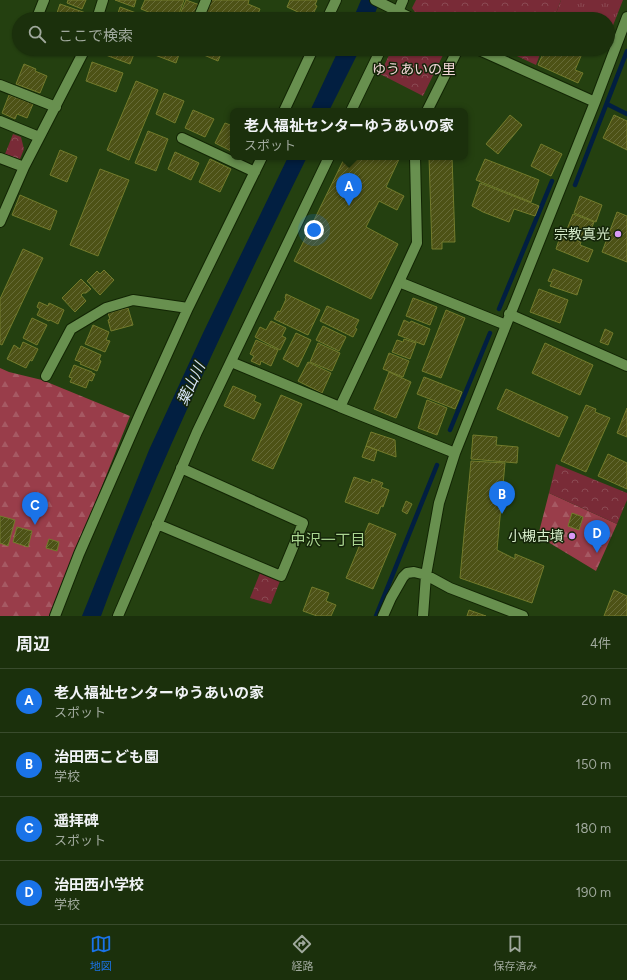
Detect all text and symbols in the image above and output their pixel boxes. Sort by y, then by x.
search box [12,12,615,56]
icon: search [26,23,48,45]
text: ここで検索 [58,27,133,45]
park label: ゆうあいの里 [372,61,456,78]
popup [230,108,468,160]
text: 老人福祉センターゆうあいの家 [244,117,454,135]
text: スポット [244,138,296,153]
pin: A [336,173,362,206]
your location [304,220,324,240]
place label: 宗教真光 [554,226,610,243]
marker: 宗教真光 [613,229,623,239]
water label: 葉山川 [173,358,210,408]
pin: B [489,481,515,514]
pin: C [22,492,48,525]
pin: D [584,520,610,553]
place label: 小槻古墳 [508,528,564,545]
district label: 中沢一丁目 [290,531,366,549]
marker: 小槻古墳 [567,531,577,541]
text: 周辺 [16,634,50,654]
text: 4件 [590,636,611,651]
text: 老人福祉センターゆうあいの家 [54,684,264,702]
text: A [24,693,34,708]
text: 20 m [581,693,611,708]
text: スポット [54,705,106,720]
text: 治田西こども園 [54,748,159,766]
text: B [25,757,33,772]
text: 150 m [576,757,611,772]
text: 学校 [54,769,80,784]
text: 遥拝碑 [54,812,99,830]
text: C [24,821,34,836]
text: 180 m [575,821,611,836]
text: スポット [54,833,106,848]
text: 治田西小学校 [54,876,144,894]
text: D [24,885,34,900]
text: 190 m [576,885,611,900]
text: 学校 [54,897,80,912]
tab: 地図 [90,933,112,973]
tab: 経路 [291,933,313,973]
tab: 保存済み [493,933,537,973]

